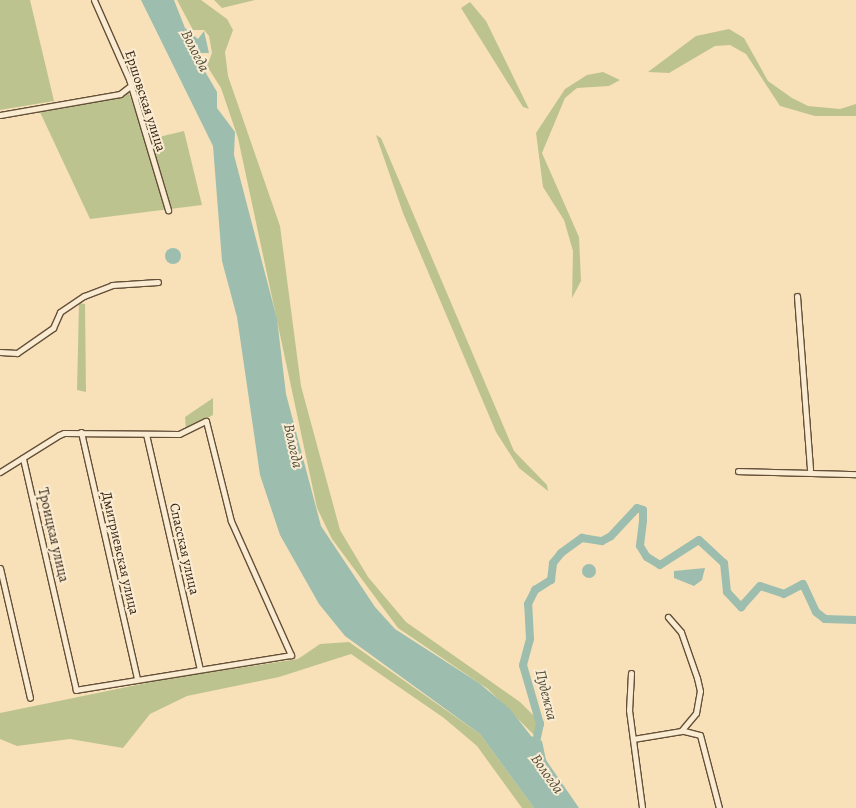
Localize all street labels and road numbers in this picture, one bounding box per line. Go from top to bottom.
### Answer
street label: Ершовская улица [121,48,169,154]
street label: Троицкая улица [34,486,72,584]
street label: Дмитриевская улица [98,490,142,616]
street label: Спасская улица [165,502,203,596]

